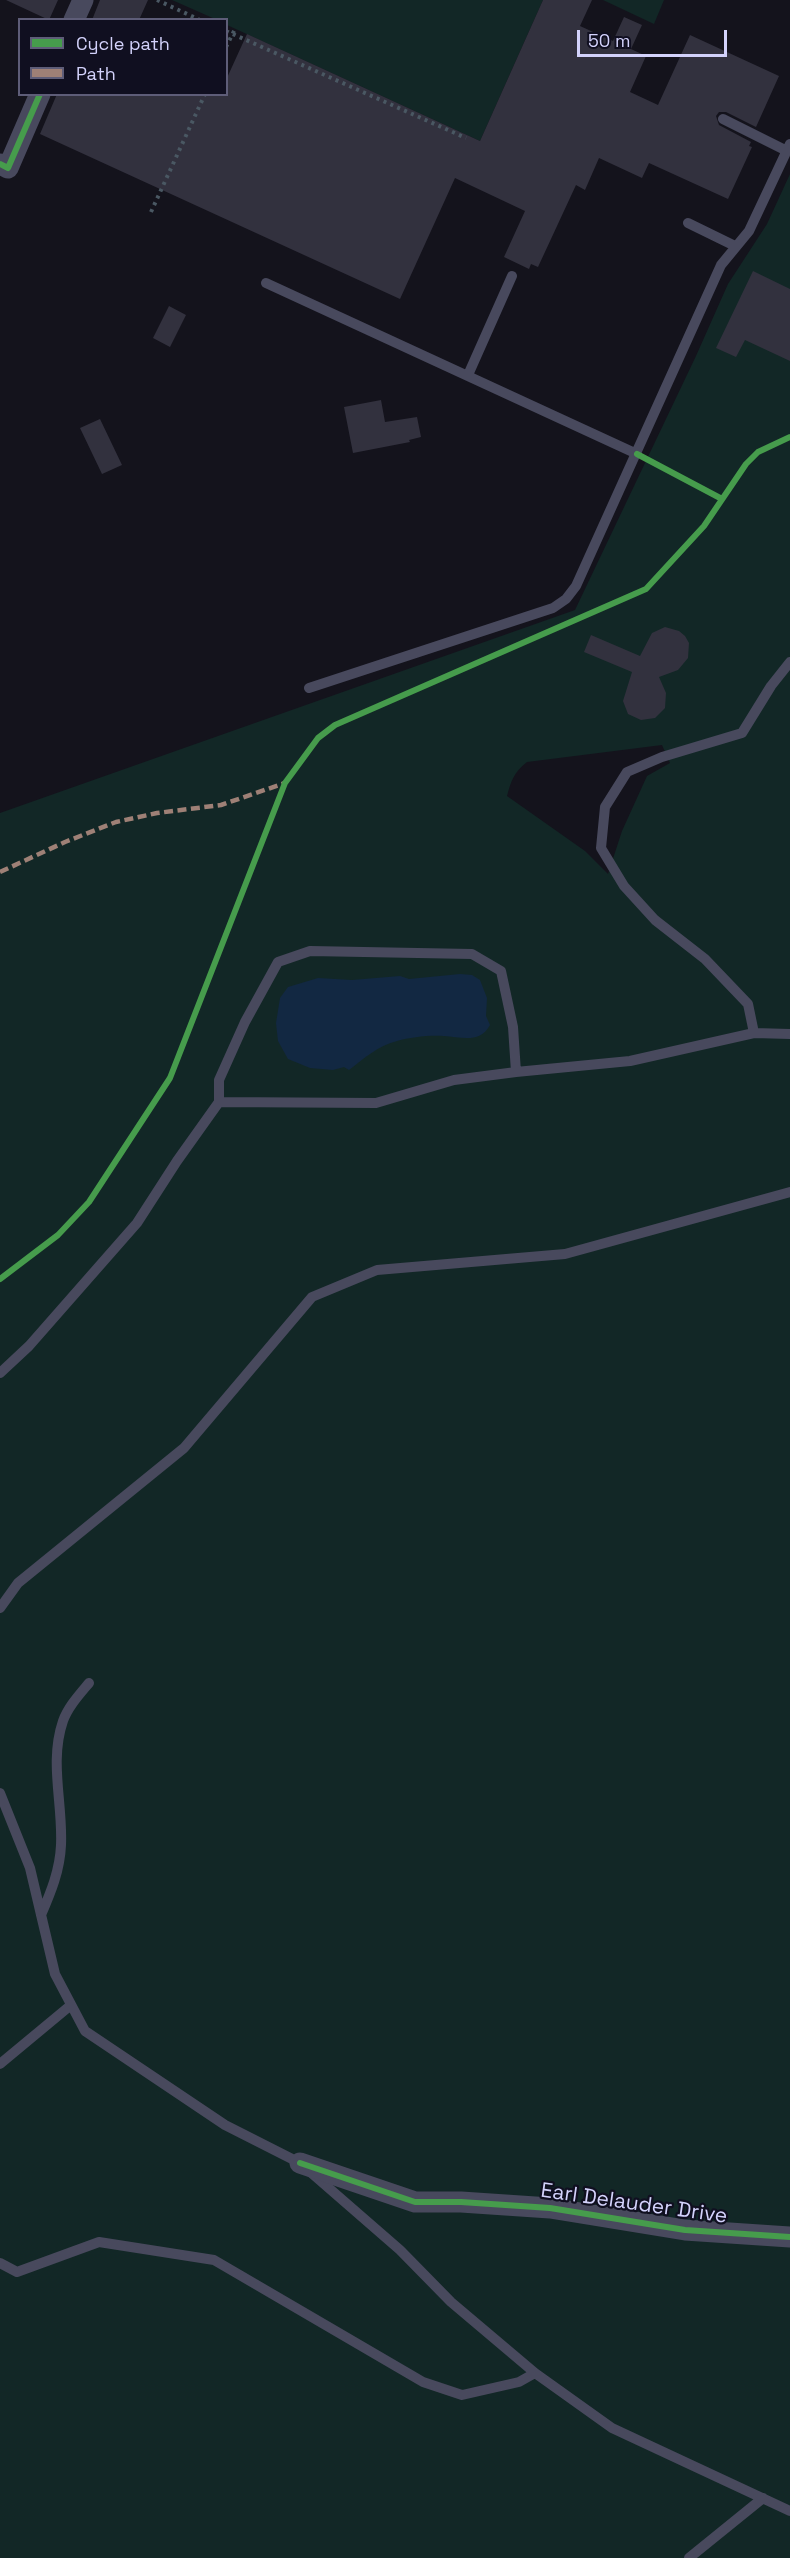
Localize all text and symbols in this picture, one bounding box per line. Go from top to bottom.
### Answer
legend [18,18,228,96]
scale bar [580,18,730,56]
text: 50 m [588,29,630,52]
text: Cycle path [76,32,170,55]
text: Path [76,62,116,85]
street label: Earl Delauder Drive [539,2178,729,2230]

